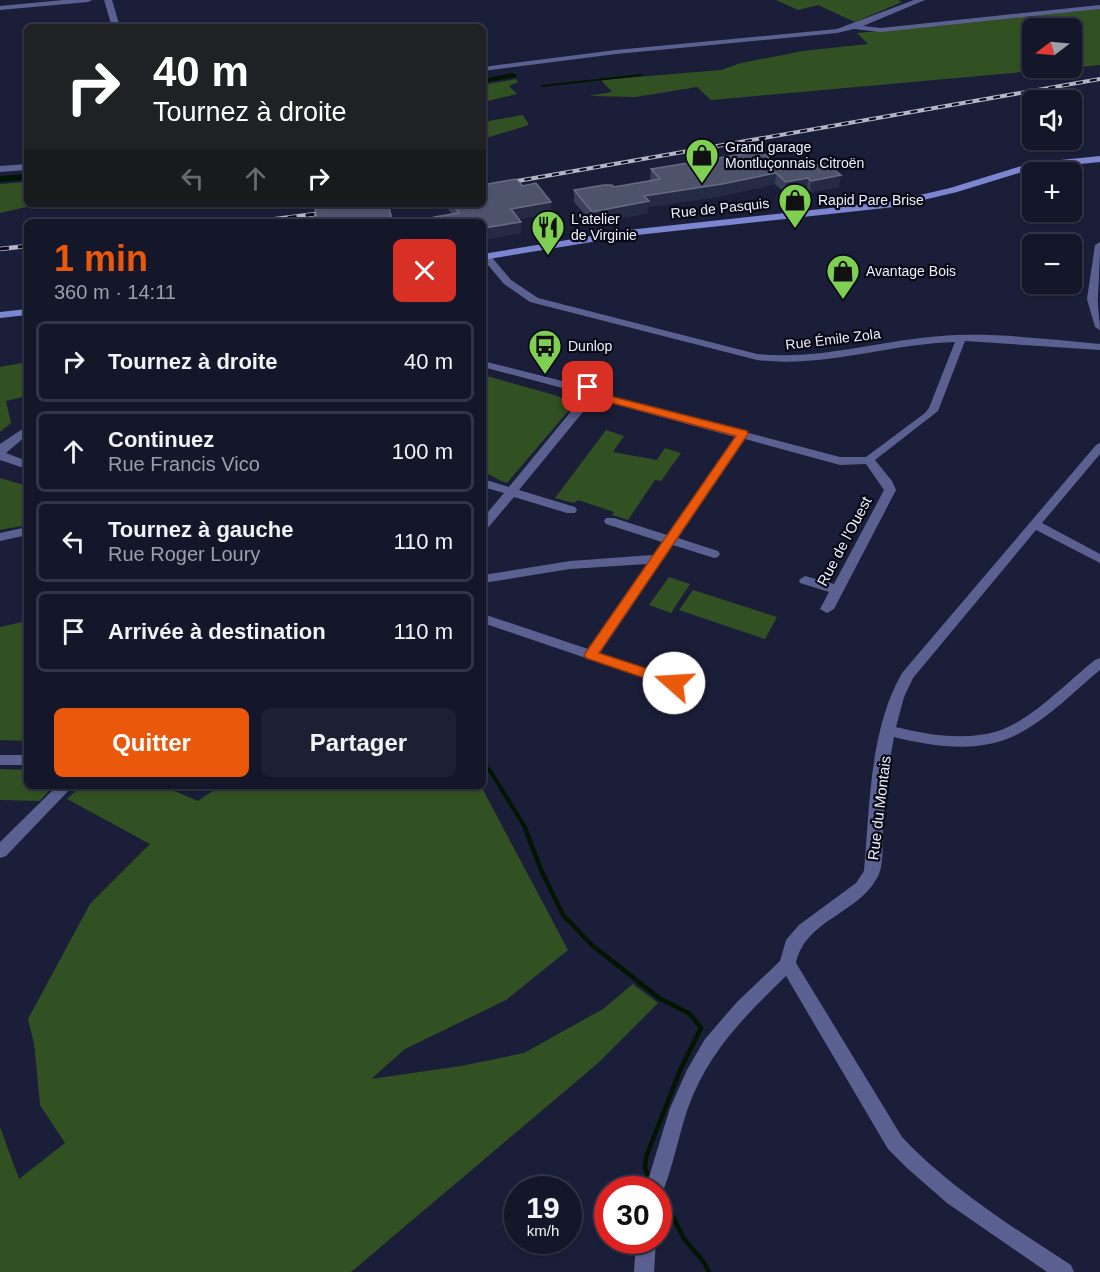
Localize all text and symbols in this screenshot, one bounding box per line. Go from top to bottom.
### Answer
north arrow [1022,18,1082,78]
map controls [1022,18,1082,294]
icon: right [54,48,132,126]
text: 40 m [153,48,249,95]
button: sound [1022,90,1082,150]
text: Tournez à droite [153,97,347,127]
shop icon: Grand garage Montluçonnais Citroën [684,137,720,184]
place label: Grand garage Montluçonnais Citroën [725,139,864,171]
icon: left [176,162,209,195]
icon: ahead [239,162,272,195]
icon: right [302,162,335,195]
button: + [1022,162,1082,222]
shop icon: Rapid Pare Brise [777,182,813,229]
place label: Rapid Pare Brise [818,192,924,208]
street label: Rue de Pasquis [670,195,770,221]
restaurant icon: L'atelier de Virginie [530,209,566,256]
place label: L'atelier de Virginie [571,211,637,243]
button: − [1022,234,1082,294]
text: 1 min [54,238,148,279]
button: close [393,239,456,302]
shop icon: Avantage Bois [825,253,861,300]
place label: Avantage Bois [866,263,956,279]
text: 360 m · 14:11 [54,281,176,303]
street label: Rue Émile Zola [785,325,882,353]
bus stop icon: Dunlop [527,328,563,375]
place label: Dunlop [568,338,613,354]
icon: right [57,345,90,378]
text: Tournez à droite [108,349,278,374]
text: 40 m [404,349,453,374]
pin [562,361,613,412]
icon: arrive [571,370,604,403]
text: Continuez [108,427,214,452]
icon: ahead [57,435,90,468]
text: 100 m [392,439,453,464]
text: Rue Francis Vico [108,453,260,475]
street label: Rue de l'Ouest [813,493,875,589]
text: Tournez à gauche [108,517,293,542]
icon: left [57,525,90,558]
text: 110 m [393,529,453,554]
text: Rue Roger Loury [108,543,260,565]
icon: arrive [57,615,90,648]
text: Arrivée à destination [108,619,326,644]
text: 110 m [393,619,453,644]
position arrow [642,651,706,715]
button: Quitter [54,708,249,777]
button: Partager [261,708,456,777]
street label: Rue du Montais [864,755,894,861]
speed limit sign: 30 [594,1176,672,1254]
text: 19 [526,1191,560,1224]
text: km/h [527,1222,559,1239]

